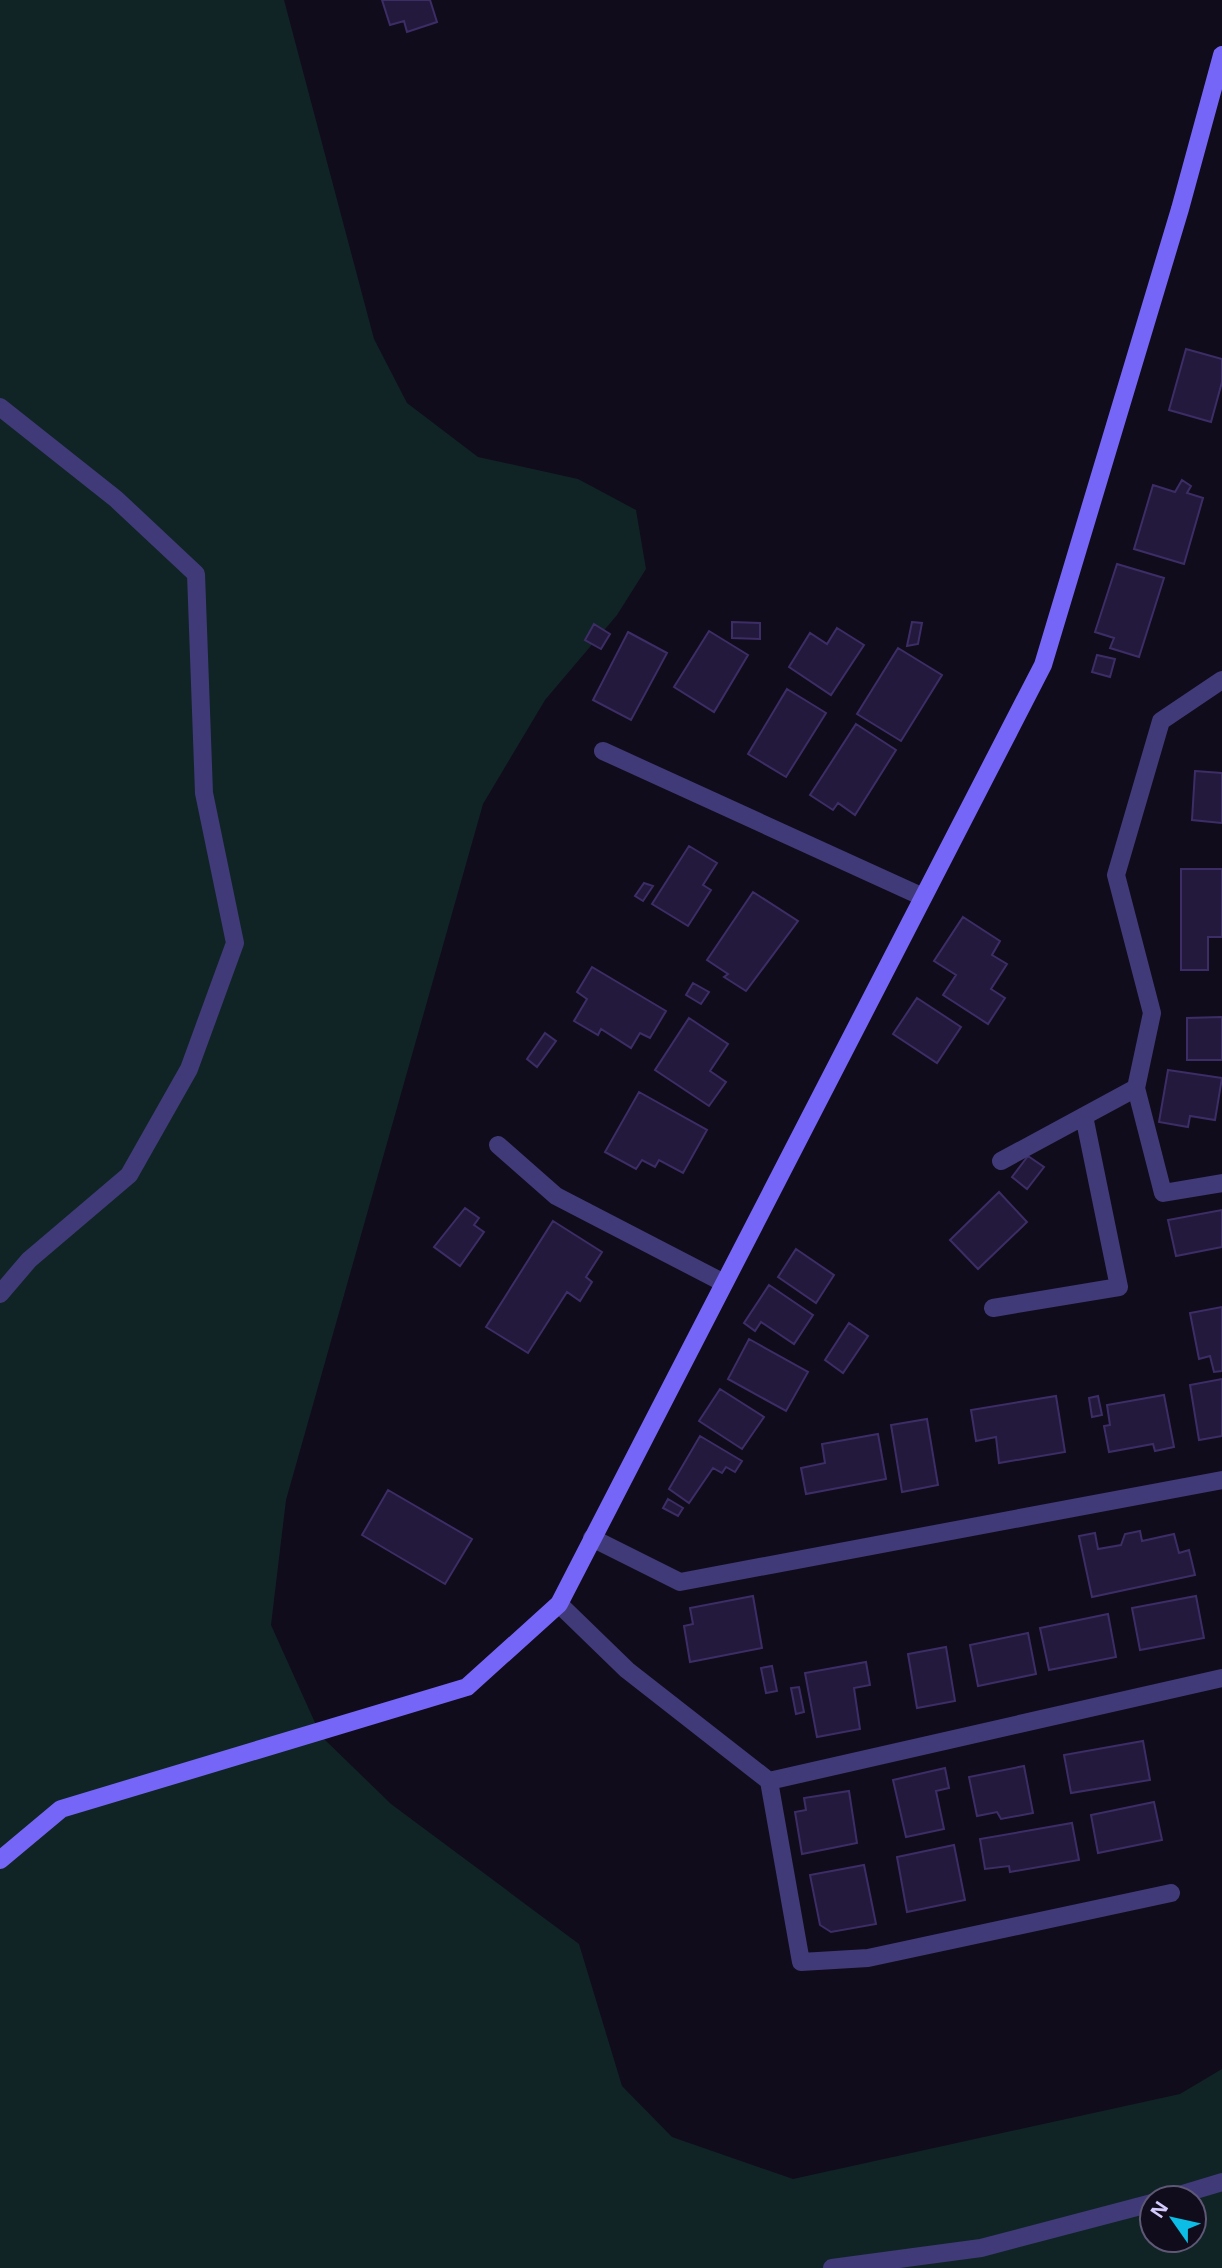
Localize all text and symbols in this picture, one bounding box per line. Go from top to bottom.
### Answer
north arrow [1138,2184,1208,2254]
text: N [1144,2196,1174,2223]

